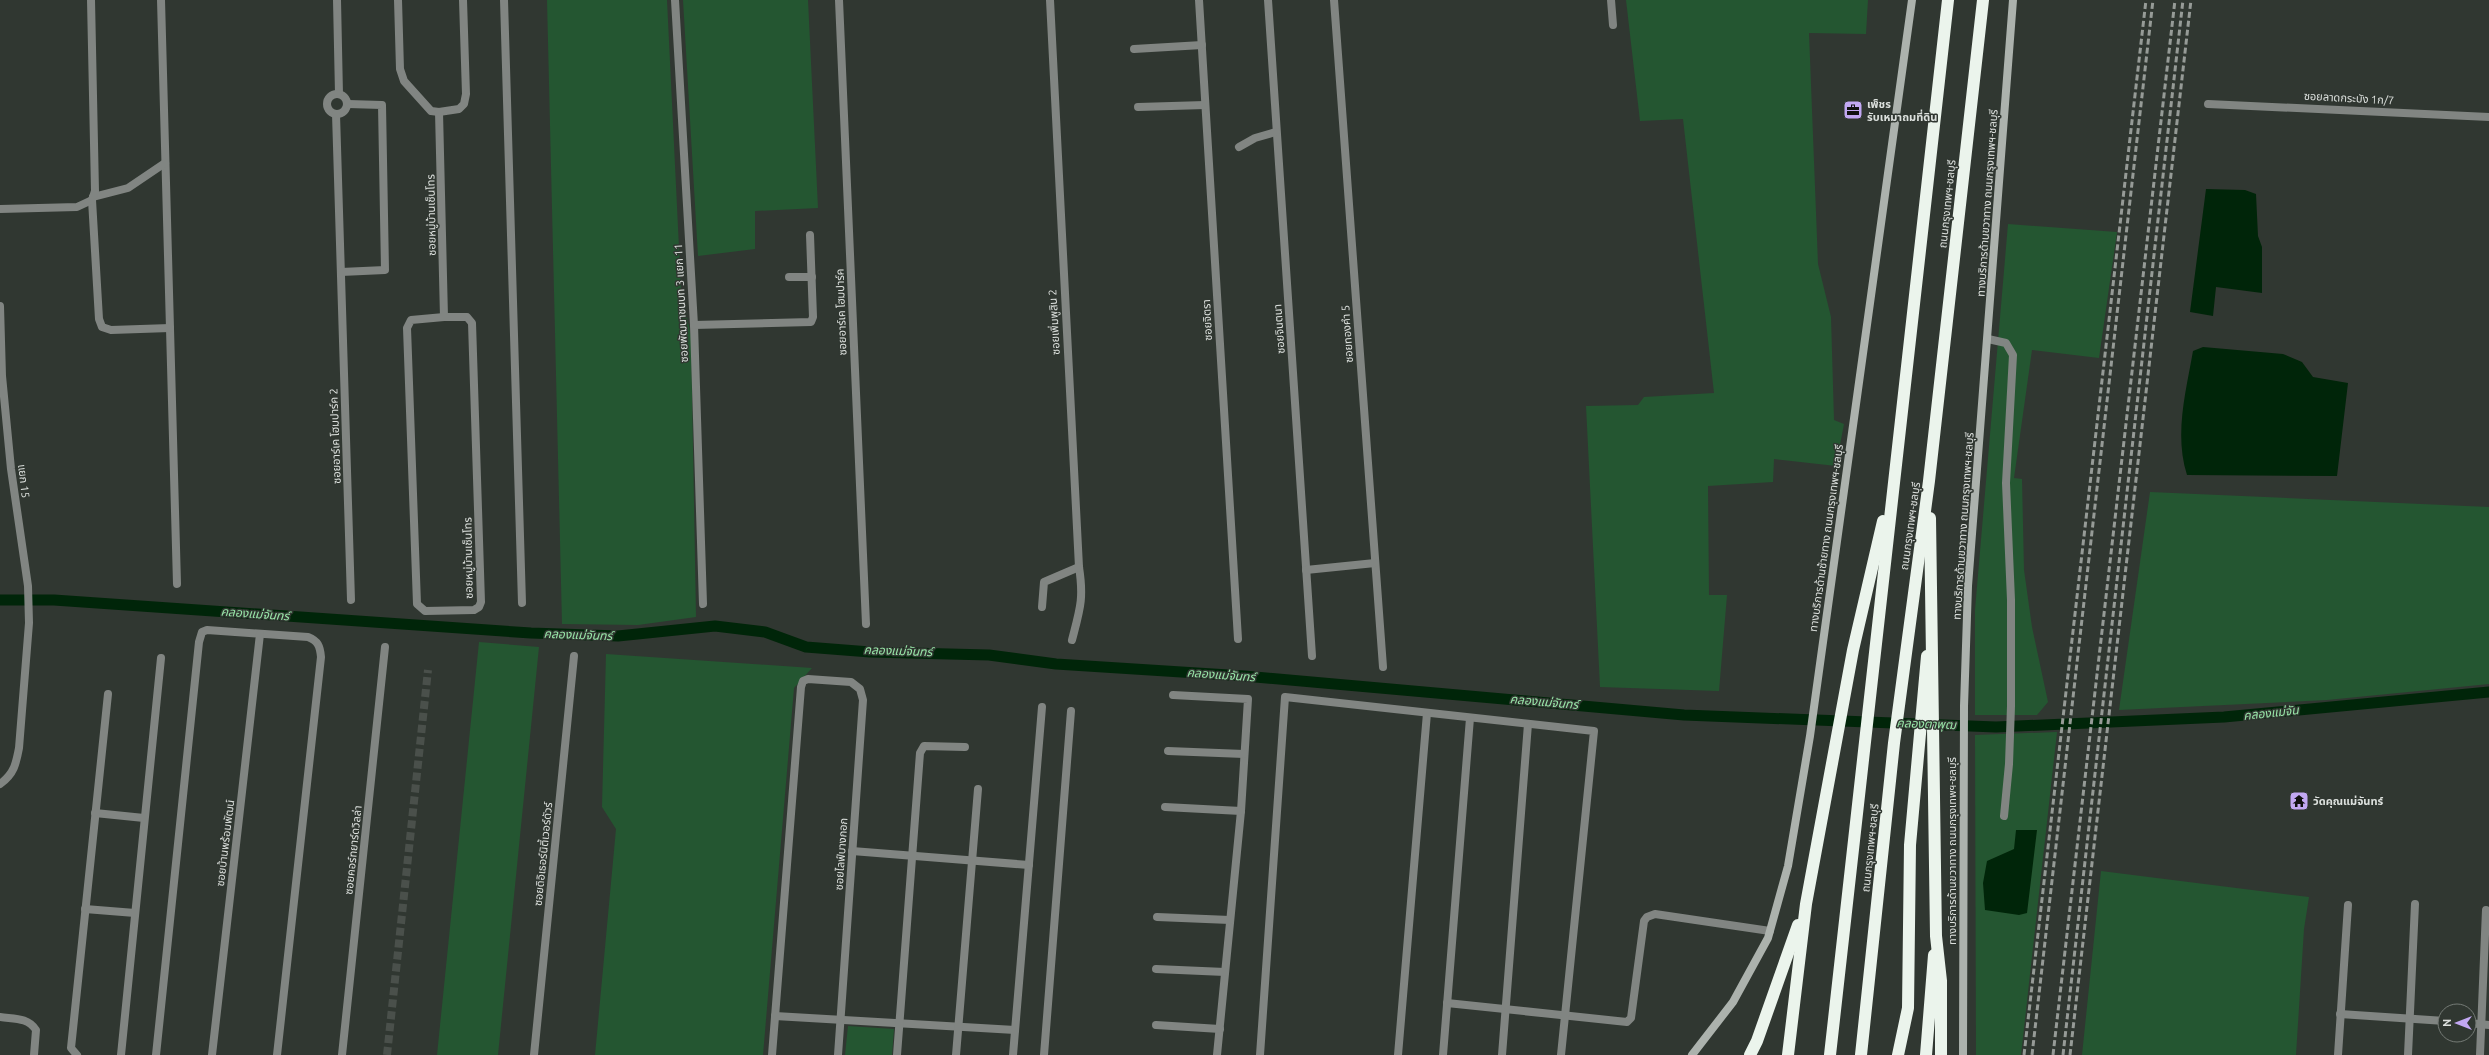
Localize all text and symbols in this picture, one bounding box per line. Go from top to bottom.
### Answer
street label: ซอยลาดกระบัง 1ก/7 [2304,90,2394,106]
place label: เพ็ชร รับเหมาถมที่ดิน [1867,98,1937,123]
office icon: เพ็ชร รับเหมาถมที่ดิน [1842,99,1864,121]
street label: ทางบริการด้านขวาทาง ถนนกรุงเทพฯ-ชลบุรี [1974,108,2001,297]
street label: ถนนกรุงเทพฯ-ชลบุรี [1936,159,1959,249]
street label: ซอยหมู่บ้านเซ็นโทร [424,174,439,256]
street label: ซอยพัฒนาชนบท 3 แยก 11 [672,243,690,363]
street label: ซอยอาร์เค โฮมปาร์ค [833,268,849,356]
street label: ซอยเพิ่มพูสิน 2 [1045,289,1063,355]
street label: ซอยจิตรา [1200,299,1214,341]
street label: ซอยจินตนา [1271,304,1287,354]
street label: ซอยทองคำ 5 [1339,305,1355,363]
street label: ซอยอาร์เค โฮมปาร์ค 2 [327,388,343,484]
street label: ทางบริการด้านขวาทาง ถนนกรุงเทพฯ-ชลบุรี [1950,431,1977,620]
street label: ทางบริการด้านซ้ายทาง ถนนกรุงเทพฯ-ชลบุรี [1807,443,1846,633]
street label: แยก 15 [16,463,32,499]
street label: ถนนกรุงเทพฯ-ชลบุรี [1898,481,1923,571]
street label: ซอยหมู่บ้านเซ็นโทร [461,517,476,599]
water label: คลองแม่จันทร์ [220,605,292,623]
water label: คลองแม่จันทร์ [543,627,615,642]
water label: คลองแม่จันทร์ [863,643,935,658]
water label: คลองแม่จันทร์ [1186,666,1258,684]
water label: คลองแม่จันทร์ [1509,692,1581,711]
water label: คลองแม่จัน [2243,703,2300,722]
water label: คลองตาพุฒ [1896,716,1957,733]
street label: ทางบริการด้านขวาทาง ถนนกรุงเทพฯ-ชลบุรี [1946,757,1959,945]
temple icon: วัดคุณแม่จันทร์ [2288,790,2310,812]
place label: วัดคุณแม่จันทร์ [2313,795,2384,808]
street label: ซอยบ้านพร้อมพัฒน์ [214,799,236,887]
street label: ซอยดิอิเธอร์นิตี้เวอร์ดัวร์ [530,801,554,906]
street label: ถนนกรุงเทพฯ-ชลบุรี [1859,803,1882,893]
street label: ซอยคอร์ทยาร์ดวิลล่า [342,805,364,895]
street label: ซอยไลฟ์บางกอก [832,817,850,891]
north arrow [2437,1003,2477,1043]
text: N [2441,1019,2453,1027]

